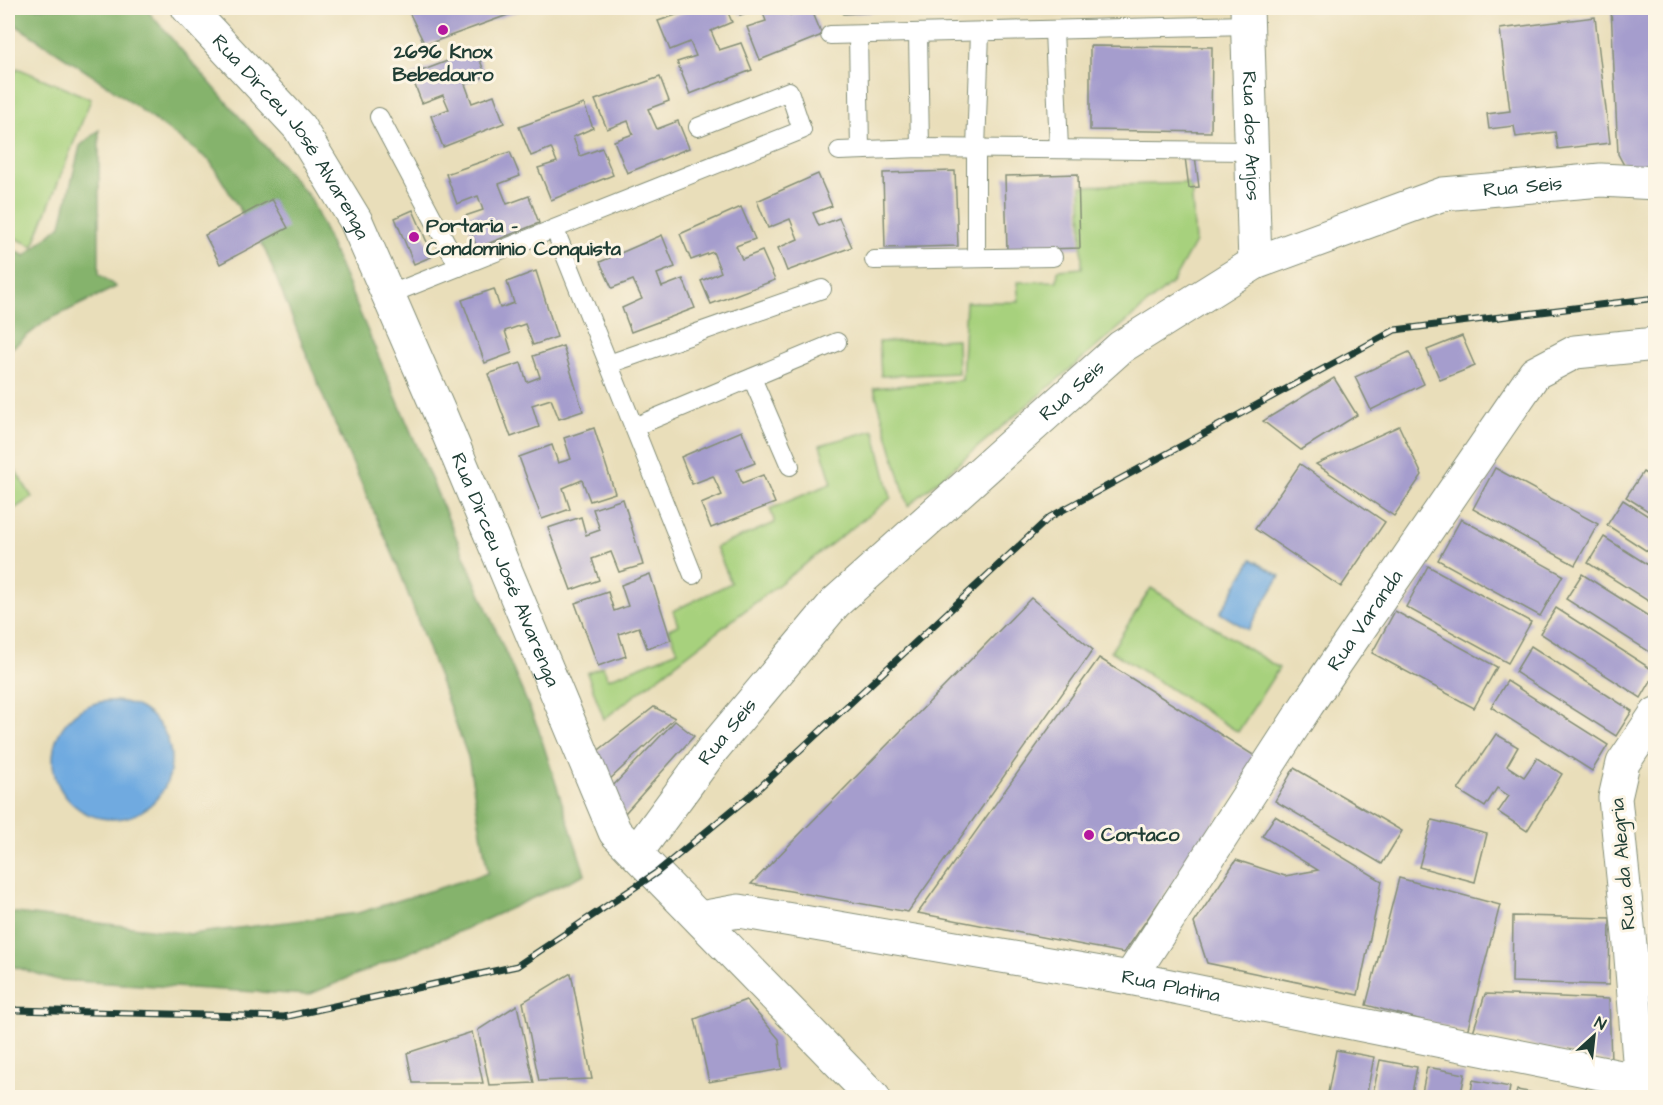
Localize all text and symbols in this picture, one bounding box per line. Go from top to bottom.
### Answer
marker: 2696 Knox Bebedouro [436,23,450,37]
street label: Rua Dirceu José Alvarenga [205,28,376,244]
place label: 2696 Knox Bebedouro [392,38,494,89]
street label: Rua dos Anjos [1235,71,1267,201]
street label: Rua Seis [1482,169,1564,204]
place label: Portaria - Condominio Conquista [426,212,622,263]
marker: Portaria - Condominio Conquista [407,230,421,244]
street label: Rua Seis [1033,354,1111,428]
street label: Rua Dirceu José Alvarenga [444,449,567,691]
street label: Rua Varanda [1320,564,1410,677]
street label: Rua Seis [691,692,764,771]
street label: Rua da Alegria [1603,797,1644,931]
place label: Cortaco [1101,821,1180,849]
marker: Cortaco [1082,828,1096,842]
street label: Rua Platina [1119,963,1223,1010]
north arrow [1564,1006,1624,1066]
text: N [1591,1011,1610,1036]

